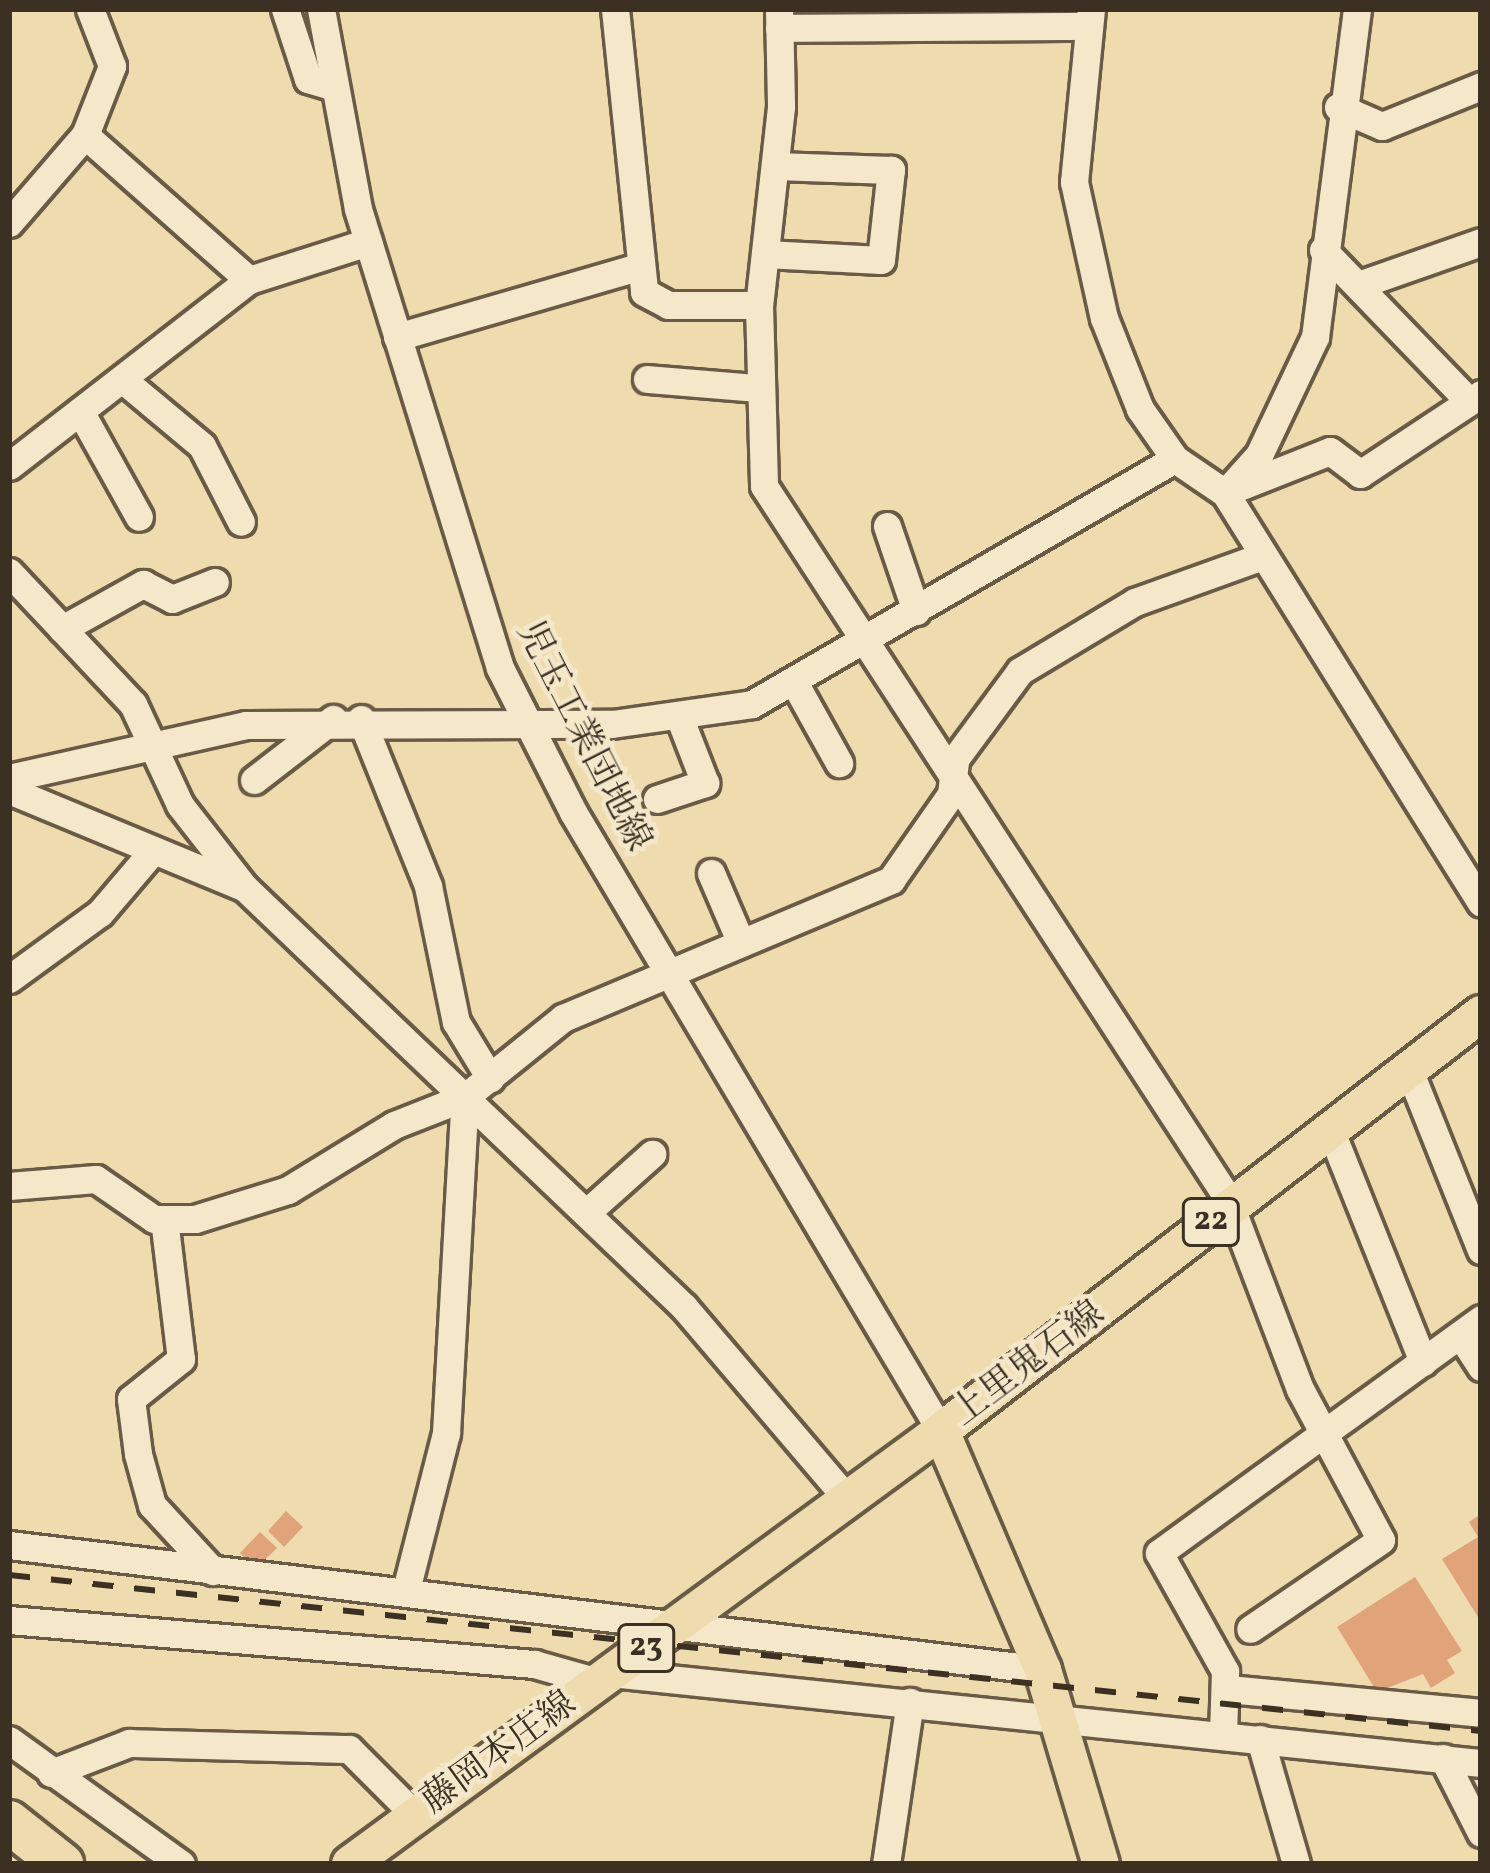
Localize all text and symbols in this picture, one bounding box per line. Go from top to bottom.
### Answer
street label: 児玉工業団地線 [506,615,658,859]
road number: 22 [1181,1195,1241,1249]
street label: 上里鬼石線 [944,1294,1114,1436]
road number: 23 [616,1621,676,1675]
street label: 藤岡本庄線 [414,1684,586,1824]

